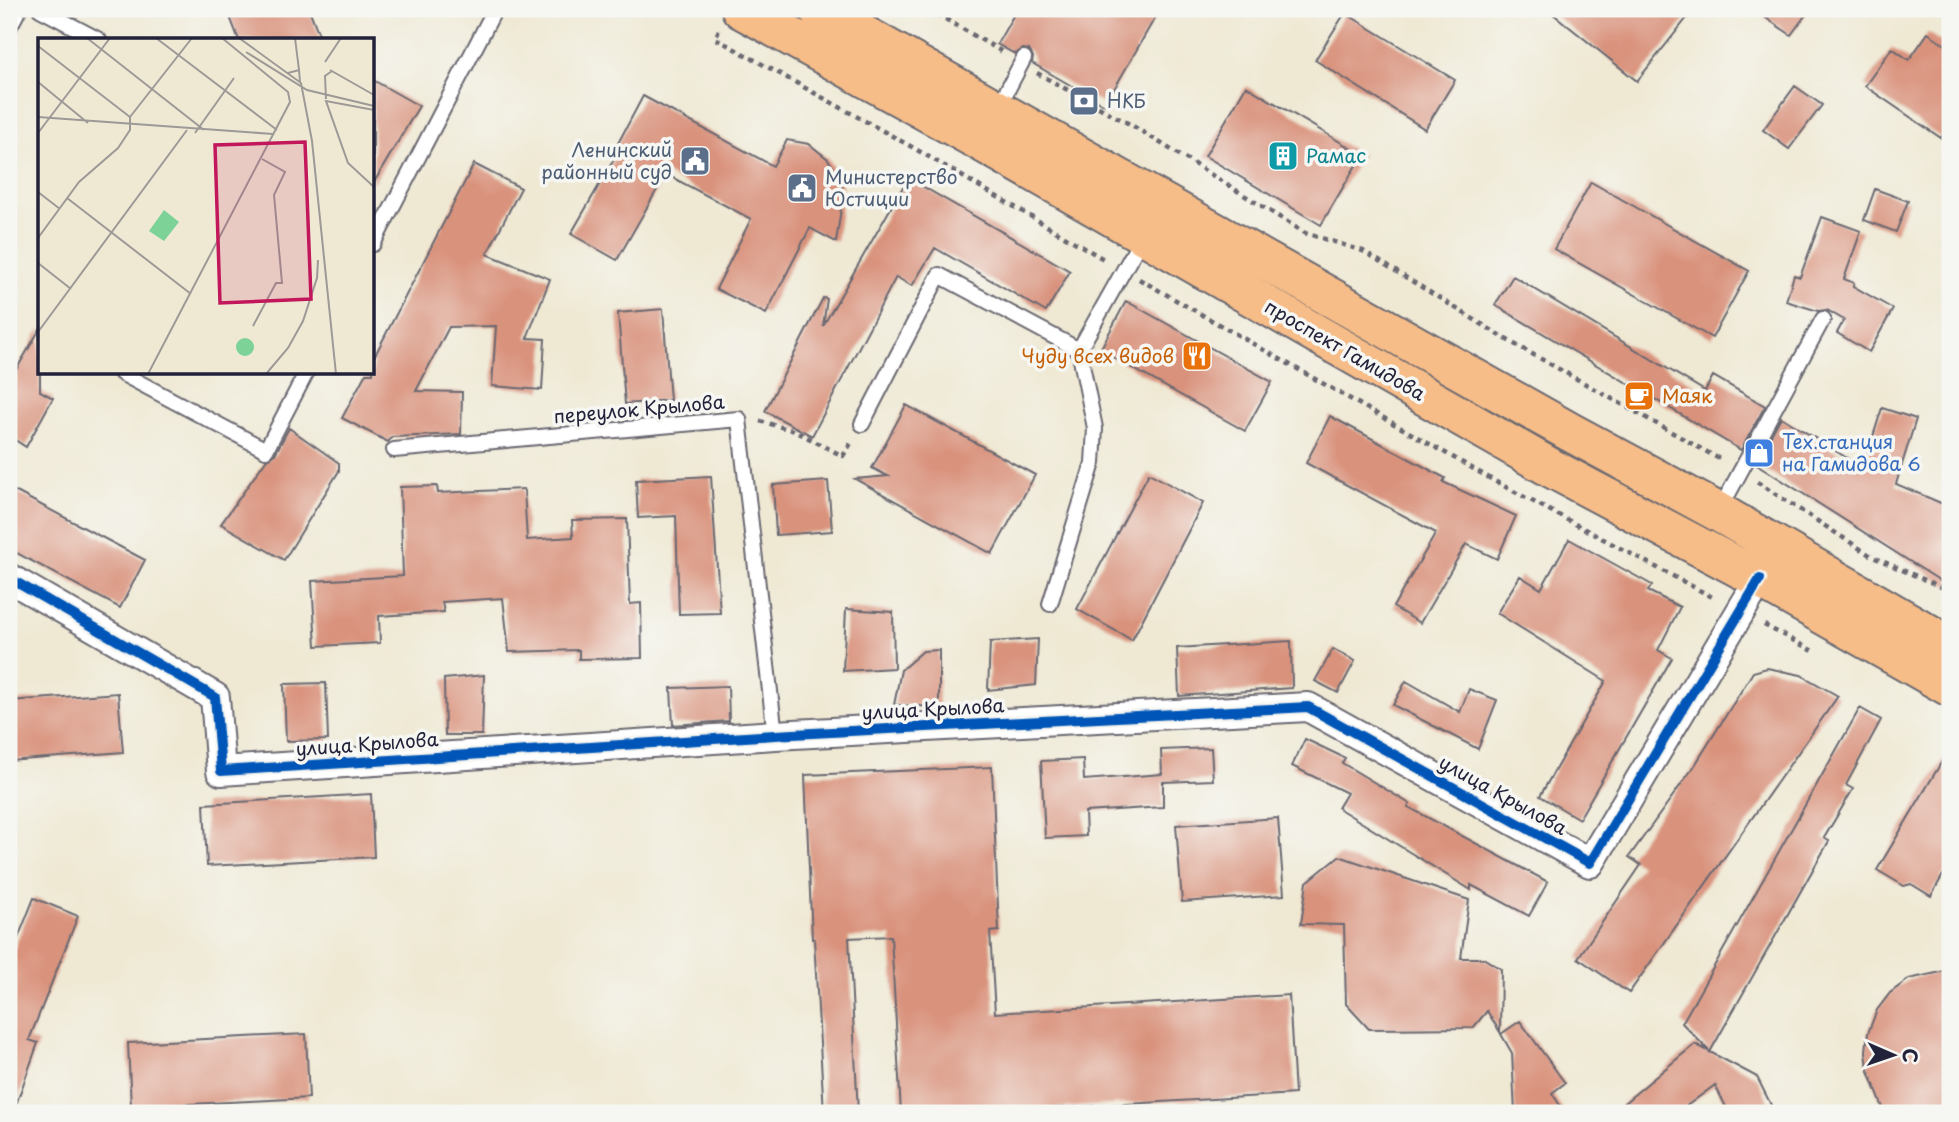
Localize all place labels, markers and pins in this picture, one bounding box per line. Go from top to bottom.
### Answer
bank icon: НКБ [1067,84,1101,118]
place label: НКБ [1107,86,1146,114]
place label: Ленинский районный суд [541,135,672,185]
building icon: Рамас [1266,139,1300,173]
place label: Рамас [1306,141,1366,169]
public building icon: Ленинский районный суд [678,144,712,178]
place label: Министерство Юстиции [825,162,957,212]
public building icon: Министерство Юстиции [785,171,819,205]
restaurant icon: Чуду всех видов [1180,339,1214,373]
place label: Чуду всех видов [1021,341,1174,369]
cafe icon: Маяк [1622,379,1656,413]
place label: Маяк [1662,381,1713,409]
place label: Тех.станция на Гамидова 6 [1782,427,1921,477]
shop icon: Тех.станция на Гамидова 6 [1742,436,1776,470]

